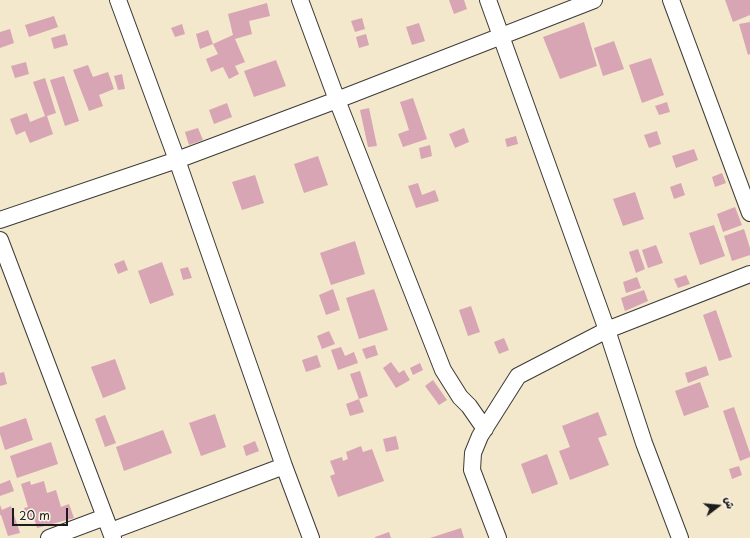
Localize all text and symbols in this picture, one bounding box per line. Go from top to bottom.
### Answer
north arrow [698,486,738,526]
text: ش [720,494,740,511]
scale bar [14,500,70,526]
text: 20 m [19,506,50,524]

